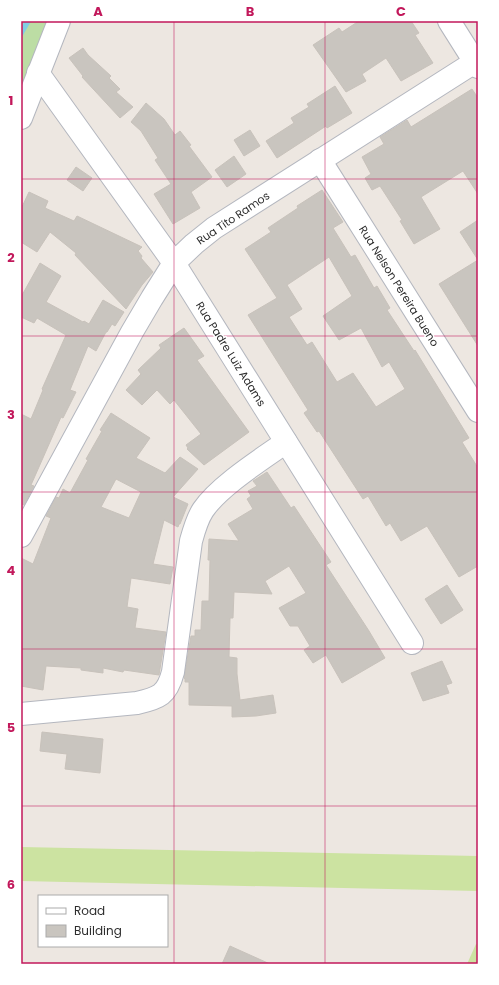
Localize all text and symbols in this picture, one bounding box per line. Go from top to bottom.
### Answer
text: A [93,2,103,21]
text: B [246,2,255,21]
text: C [396,2,406,21]
text: 1 [9,91,13,110]
street label: Rua Tito Ramos [193,187,273,248]
street label: Rua Nelson Pereira Bueno [355,222,443,350]
text: 2 [7,248,15,267]
street label: Rua Padre Luiz Adams [192,298,270,410]
text: 3 [7,405,15,424]
text: 4 [7,561,16,580]
text: 5 [7,718,15,737]
text: 6 [7,875,15,894]
legend [38,895,168,947]
text: Road [74,902,105,919]
text: Building [74,922,122,939]

